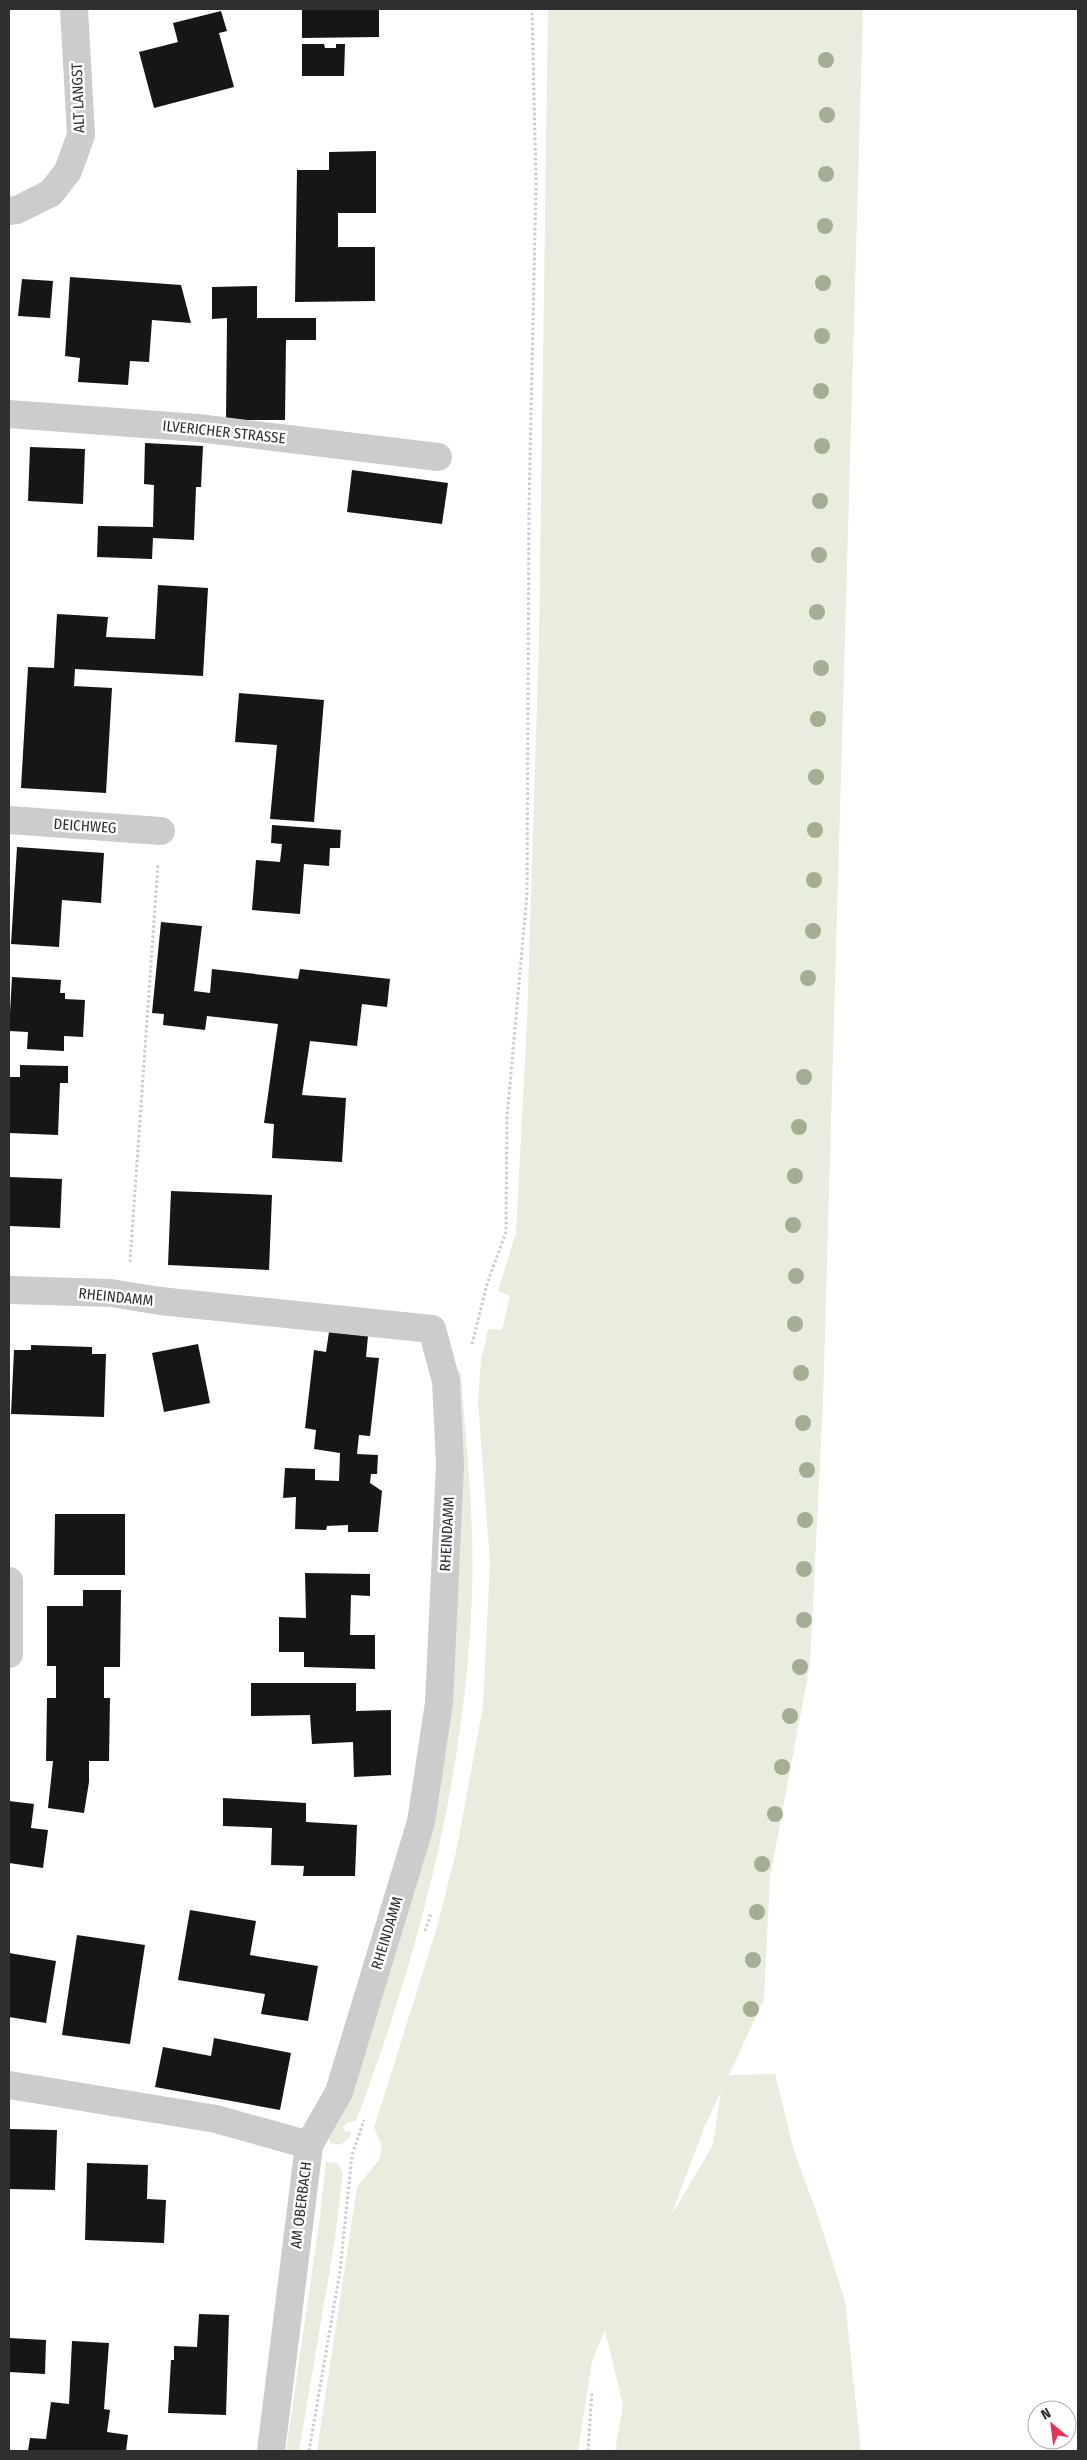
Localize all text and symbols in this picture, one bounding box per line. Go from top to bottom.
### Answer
street label: ALT LANGST [68,63,88,133]
street label: ILVERICHER STRASSE [162,417,286,447]
street label: DEICHWEG [53,815,117,837]
street label: RHEINDAMM [78,1284,154,1310]
street label: RHEINDAMM [436,1496,458,1572]
street label: RHEINDAMM [367,1894,407,1972]
street label: AM OBERBACH [287,2160,315,2250]
north arrow [1027,2400,1077,2450]
text: N [1038,2405,1054,2424]

